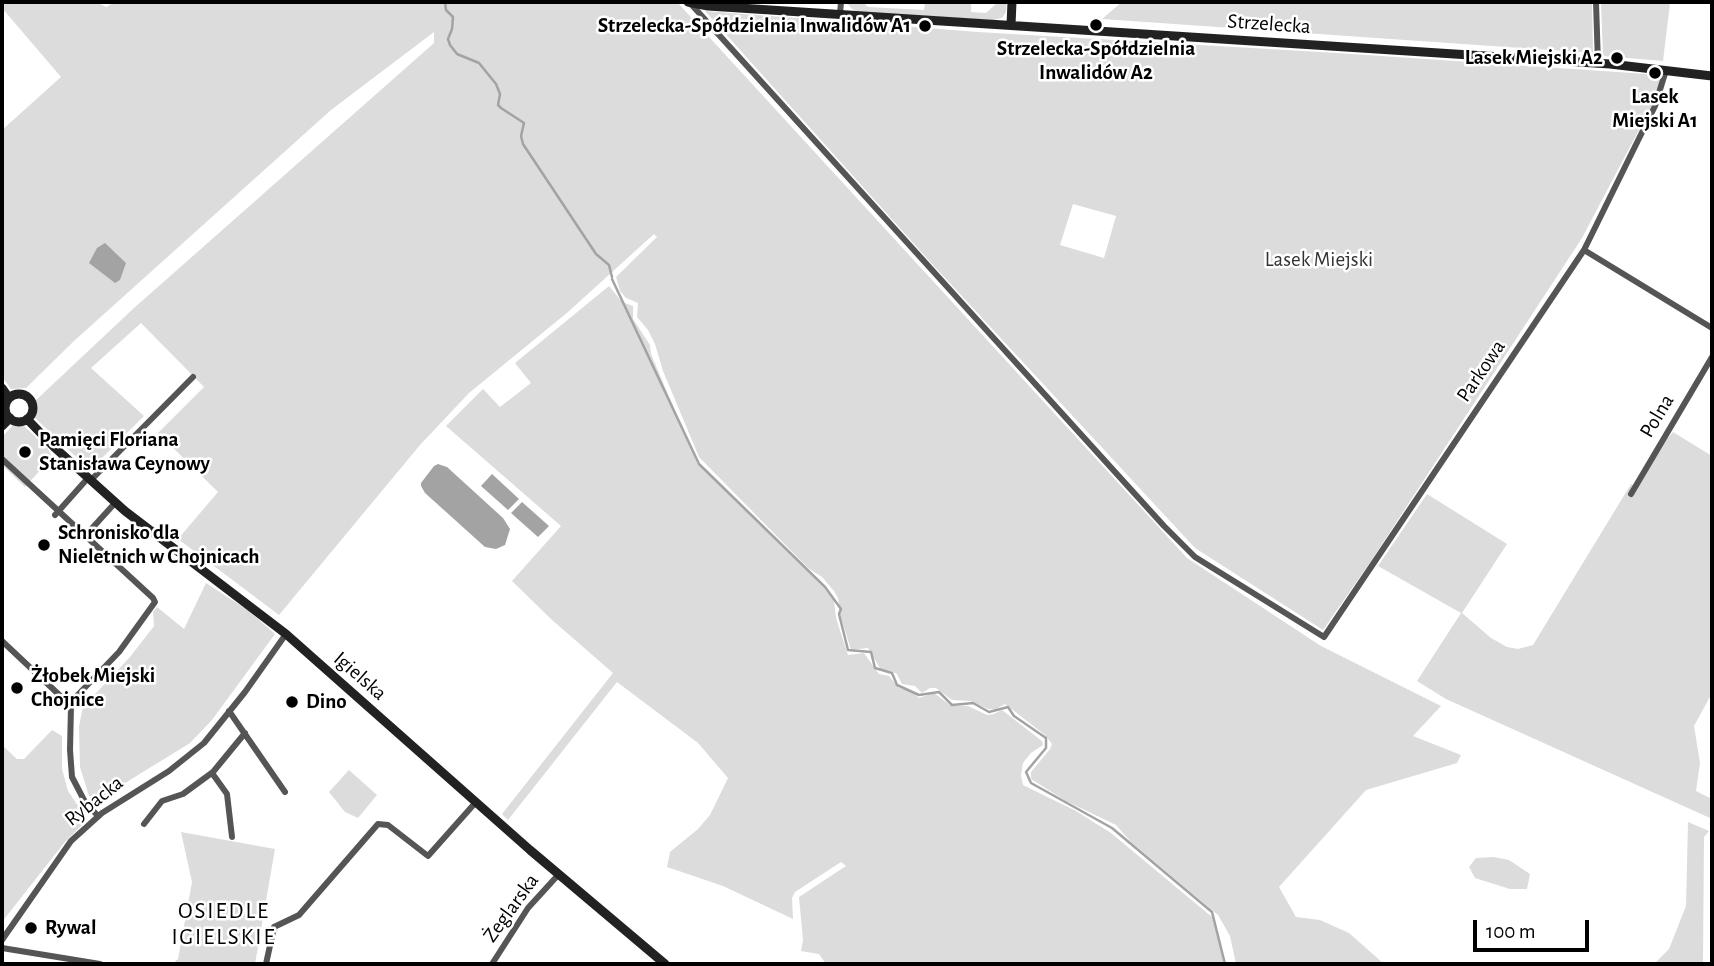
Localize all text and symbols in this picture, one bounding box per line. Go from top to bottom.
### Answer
street label: Strzelecka [1227,9,1311,39]
place label: Strzelecka-Spółdzielnia Inwalidów A1 [598,13,911,39]
marker: Strzelecka-Spółdzielnia Inwalidów A2 [1088,17,1104,33]
marker: Strzelecka-Spółdzielnia Inwalidów A1 [917,18,933,34]
place label: Strzelecka-Spółdzielnia Inwalidów A2 [997,36,1195,86]
place label: Lasek Miejski A2 [1465,45,1603,71]
marker: Lasek Miejski A2 [1609,50,1625,66]
marker: Lasek Miejski A1 [1647,65,1663,81]
place label: Lasek Miejski A1 [1612,84,1698,134]
park label: Lasek Miejski [1265,247,1373,273]
street label: Parkowa [1451,335,1511,407]
street label: Polna [1634,390,1680,442]
place label: Pamięci Floriana Stanisława Ceynowy [39,427,210,477]
marker: Pamięci Floriana Stanisława Ceynowy [17,444,33,460]
place label: Schronisko dla Nieletnich w Chojnicach [58,520,259,570]
marker: Schronisko dla Nieletnich w Chojnicach [36,537,52,553]
street label: Igielska [328,646,392,706]
place label: Żłobek Miejski Chojnice [31,663,155,713]
marker: Żłobek Miejski Chojnice [9,680,25,696]
place label: Dino [306,689,347,715]
marker: Dino [284,694,300,710]
street label: Rybacka [60,770,128,832]
street label: Żeglarska [478,869,544,947]
district label: OSIEDLE IGIELSKIE [173,897,275,951]
scale bar [1476,906,1592,950]
place label: Rywal [45,915,96,941]
marker: Rywal [23,920,39,936]
text: 100 m [1486,921,1536,942]

